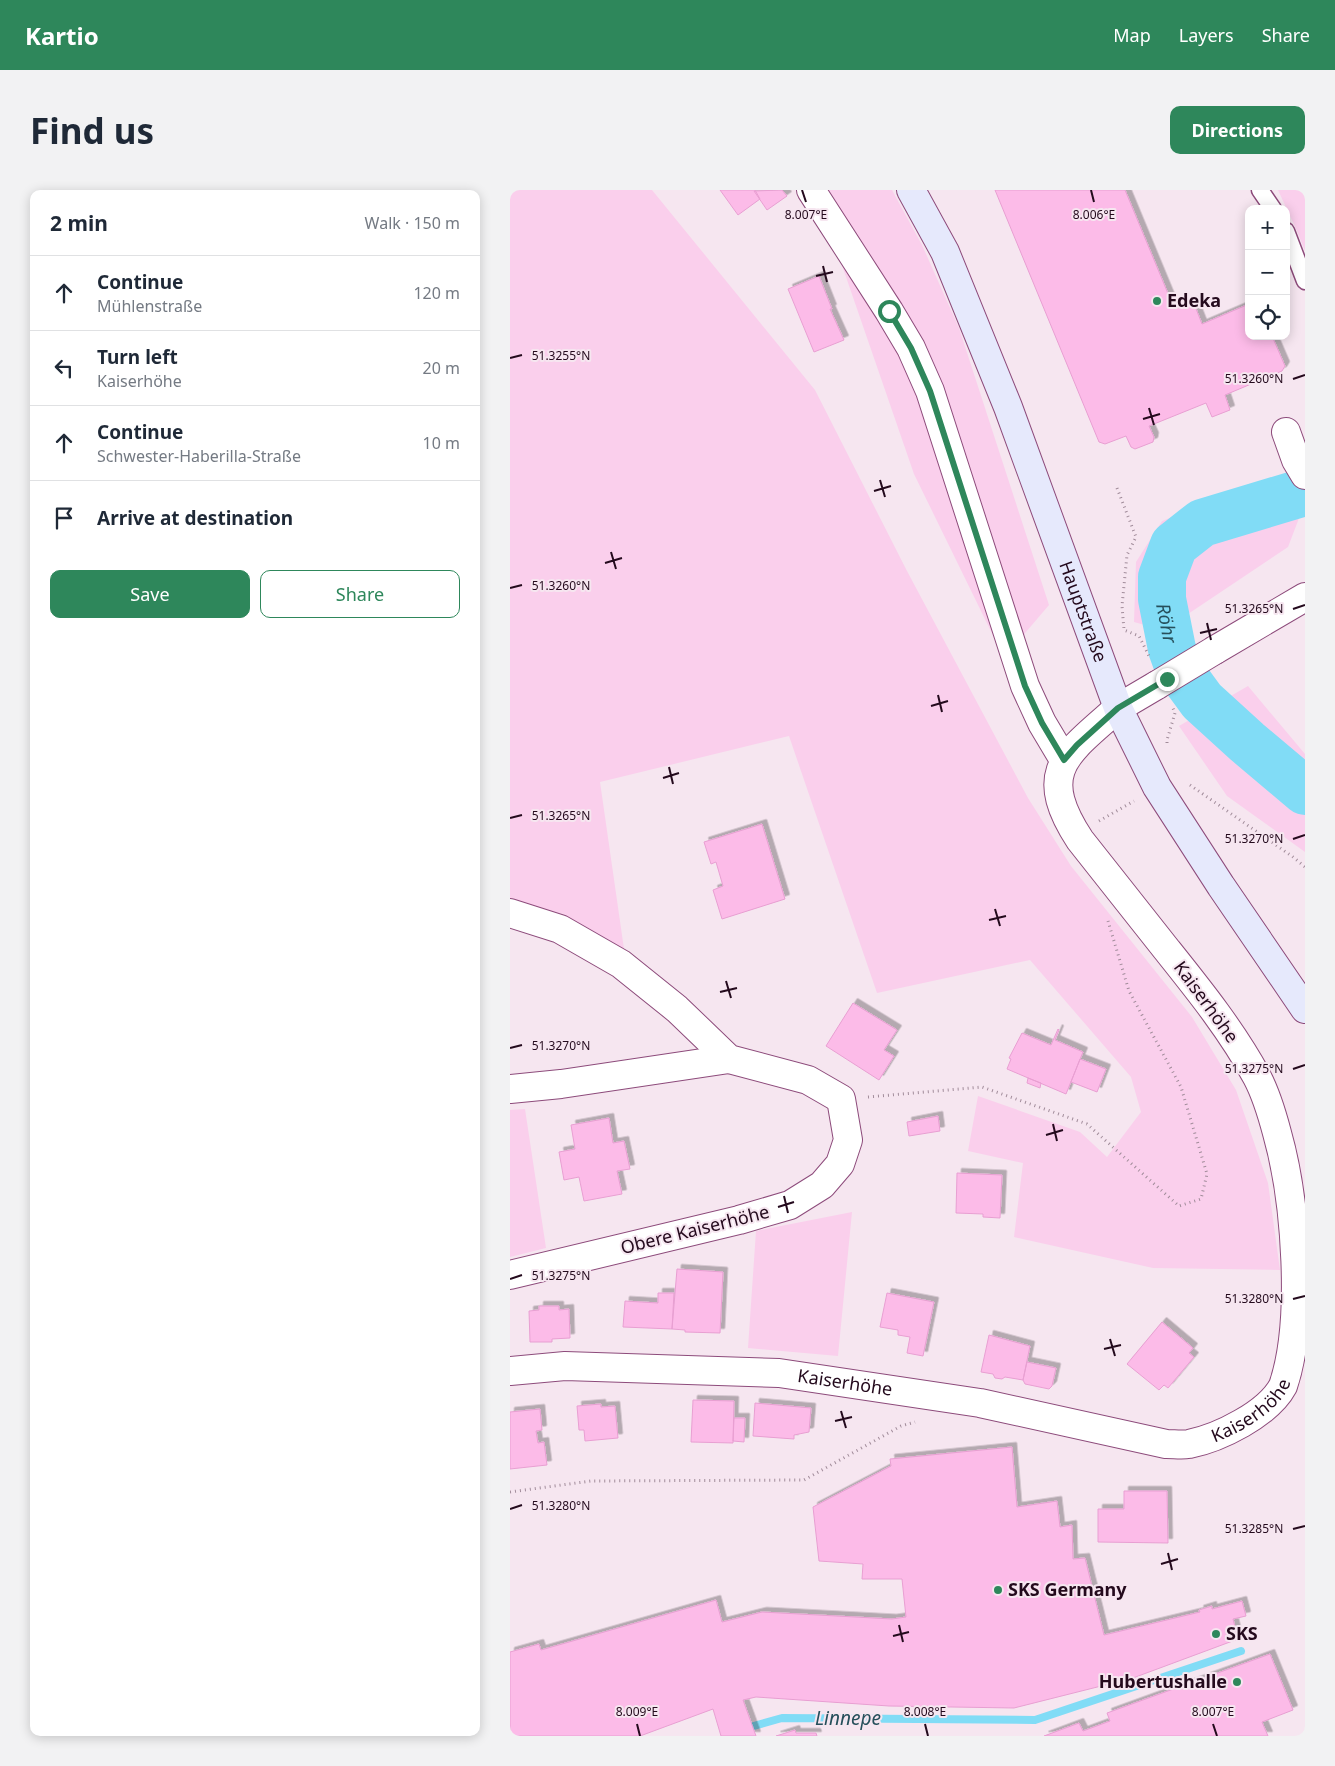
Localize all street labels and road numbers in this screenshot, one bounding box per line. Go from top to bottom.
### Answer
street label: Hauptstraße [1054,557,1113,665]
street label: Kaiserhöhe [1169,956,1245,1047]
street label: Obere Kaiserhöhe [618,1199,772,1259]
street label: Kaiserhöhe [796,1363,894,1401]
street label: Kaiserhöhe [1207,1376,1296,1447]

